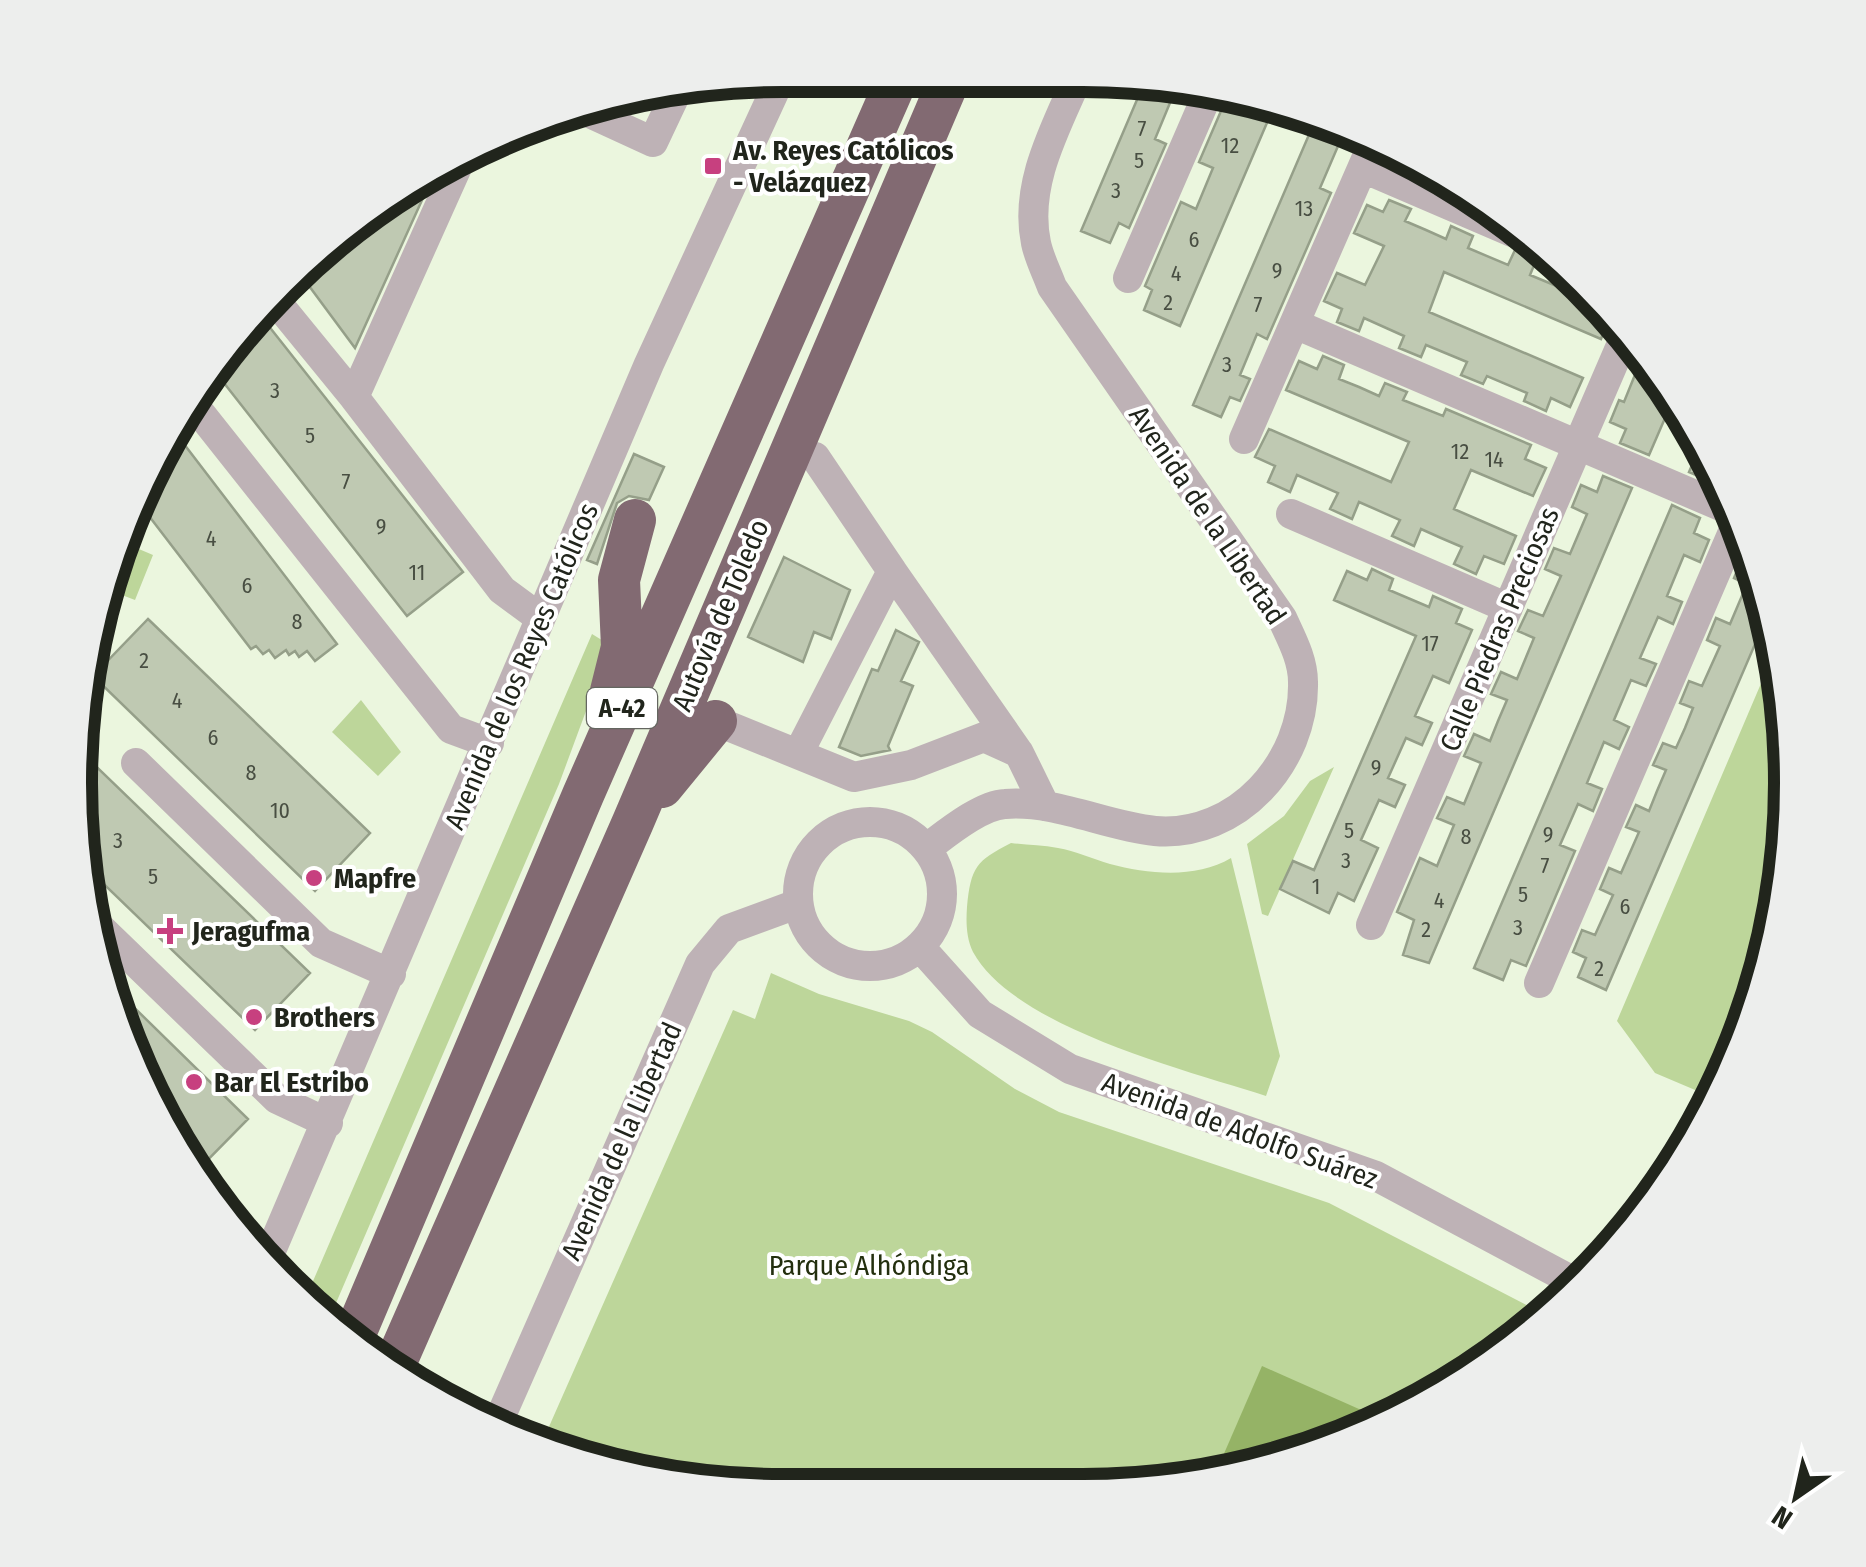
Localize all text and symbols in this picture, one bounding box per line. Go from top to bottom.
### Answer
house number: 7 [1138,115,1147,142]
house number: 12 [1221,132,1239,159]
place label: Av. Reyes Católicos - Velázquez [732,134,954,199]
house number: 5 [1134,147,1144,174]
marker: Av. Reyes Católicos - Velázquez [702,155,724,177]
house number: 3 [1111,177,1121,204]
house number: 13 [1295,195,1313,222]
house number: 6 [1189,226,1200,253]
house number: 9 [1272,257,1282,284]
house number: 4 [1171,260,1182,287]
house number: 2 [1163,289,1173,316]
house number: 7 [1254,291,1263,318]
house number: 3 [1222,351,1232,378]
house number: 3 [270,377,280,404]
street label: Avenida de la Libertad [1122,400,1293,631]
house number: 5 [305,422,315,449]
house number: 12 [1451,438,1469,465]
house number: 14 [1484,446,1504,473]
house number: 7 [342,468,351,495]
street label: Avenida de los Reyes Católicos [438,498,605,834]
street label: Calle Piedras Preciosas [1433,502,1566,756]
house number: 9 [376,513,386,540]
street label: Autovía de Toledo [665,514,776,716]
house number: 4 [206,525,217,552]
house number: 11 [409,559,425,586]
house number: 6 [242,572,253,599]
house number: 8 [291,608,303,635]
house number: 17 [1421,630,1439,657]
house number: 2 [139,647,149,674]
house number: 4 [172,687,183,714]
road number: A-42 [587,688,657,728]
house number: 6 [208,724,219,751]
house number: 9 [1371,754,1381,781]
house number: 8 [245,759,257,786]
house number: 10 [270,797,290,824]
house number: 5 [1344,817,1354,844]
house number: 9 [1543,821,1553,848]
house number: 8 [1460,823,1472,850]
house number: 3 [113,827,123,854]
house number: 3 [1341,847,1351,874]
house number: 7 [1541,852,1550,879]
place label: Mapfre [334,862,416,895]
house number: 5 [148,863,158,890]
marker: Mapfre [303,867,325,889]
house number: 1 [1312,873,1320,900]
house number: 5 [1518,881,1528,908]
house number: 4 [1434,887,1445,914]
house number: 6 [1620,893,1631,920]
house number: 3 [1513,914,1523,941]
place label: Jeragufma [191,915,310,948]
house number: 2 [1421,916,1431,943]
marker: Jeragufma [157,918,183,944]
house number: 2 [1594,955,1604,982]
place label: Brothers [274,1001,375,1034]
marker: Brothers [243,1006,265,1028]
street label: Avenida de la Libertad [554,1017,689,1265]
street label: Avenida de Adolfo Suárez [1098,1065,1382,1196]
place label: Bar El Estribo [214,1066,369,1099]
marker: Bar El Estribo [183,1071,205,1093]
park label: Parque Alhóndiga [769,1249,969,1282]
north arrow [1746,1447,1846,1547]
text: N [1766,1499,1798,1536]

